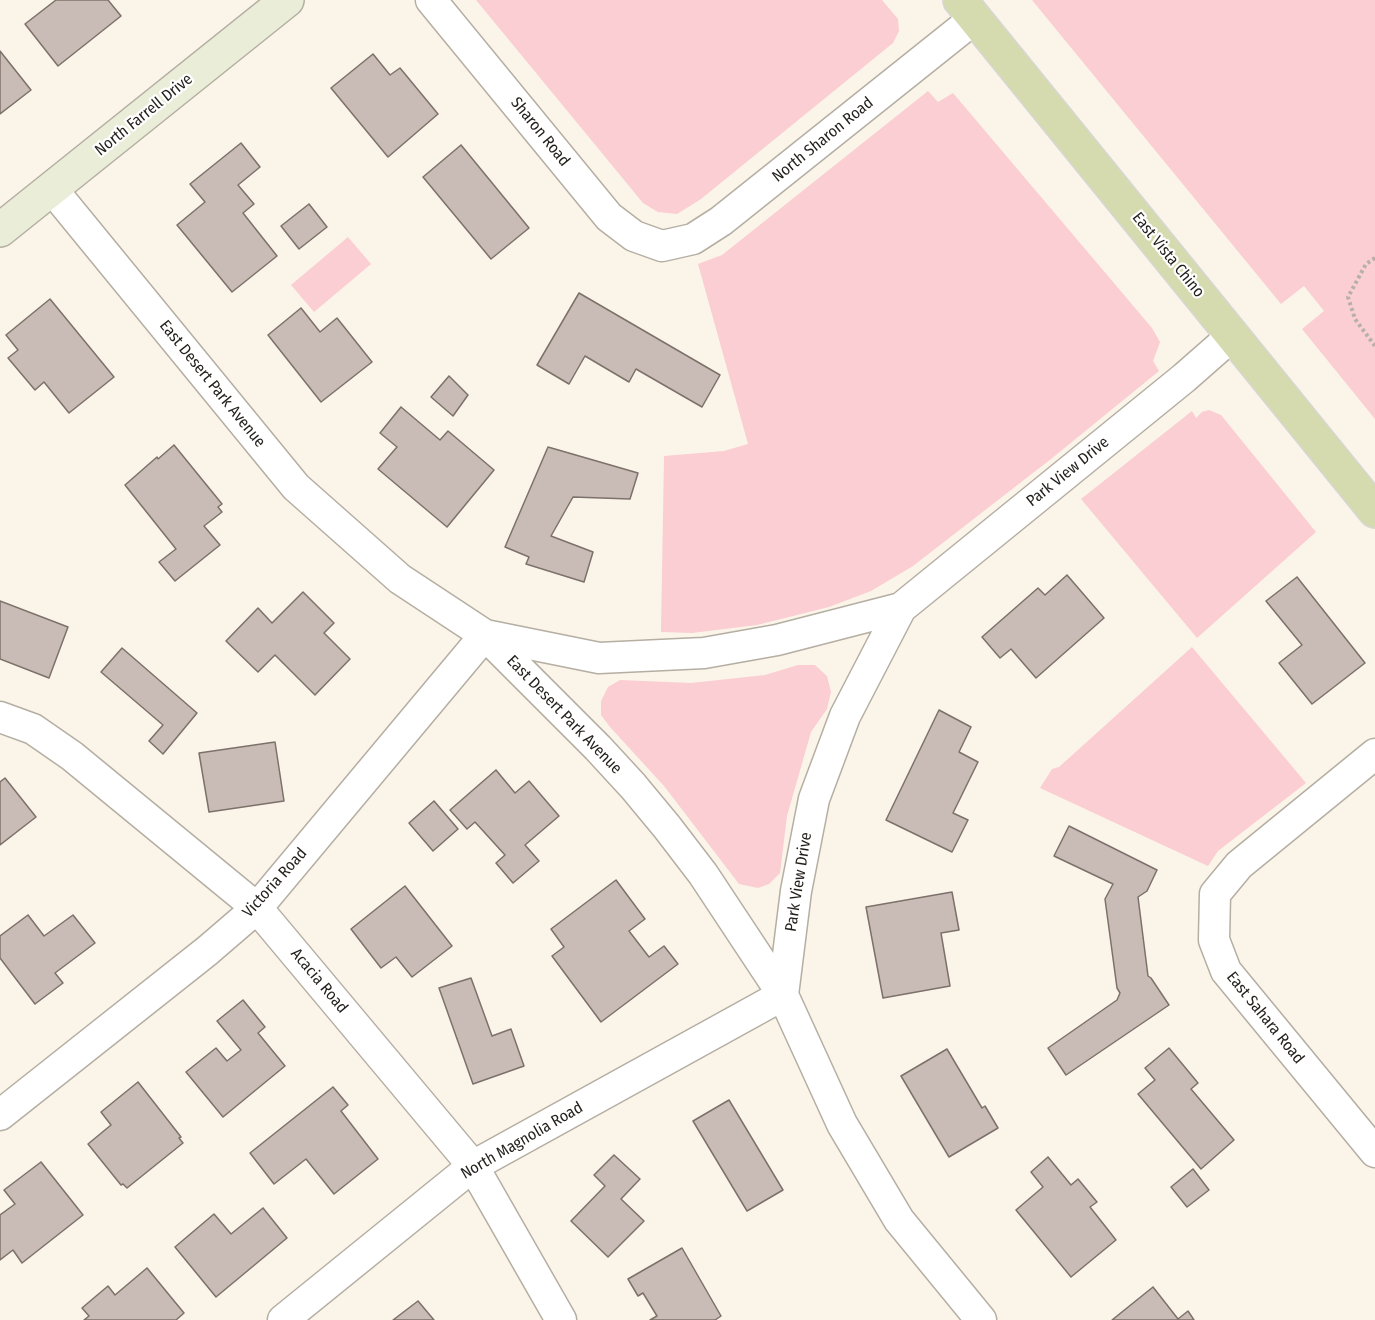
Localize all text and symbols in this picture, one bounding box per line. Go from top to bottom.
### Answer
street label: North Farrell Drive [91,70,197,160]
street label: North Sharon Road [769,93,877,187]
street label: Sharon Road [506,94,574,170]
street label: East Vista Chino [1128,209,1208,301]
street label: East Desert Park Avenue [155,317,269,451]
street label: Park View Drive [1023,433,1113,511]
street label: East Desert Park Avenue [502,652,626,778]
street label: Park View Drive [782,831,816,933]
street label: Victoria Road [239,844,311,922]
street label: Acacia Road [286,945,352,1017]
street label: East Sahara Road [1222,968,1308,1068]
street label: North Magnolia Road [458,1098,586,1184]

